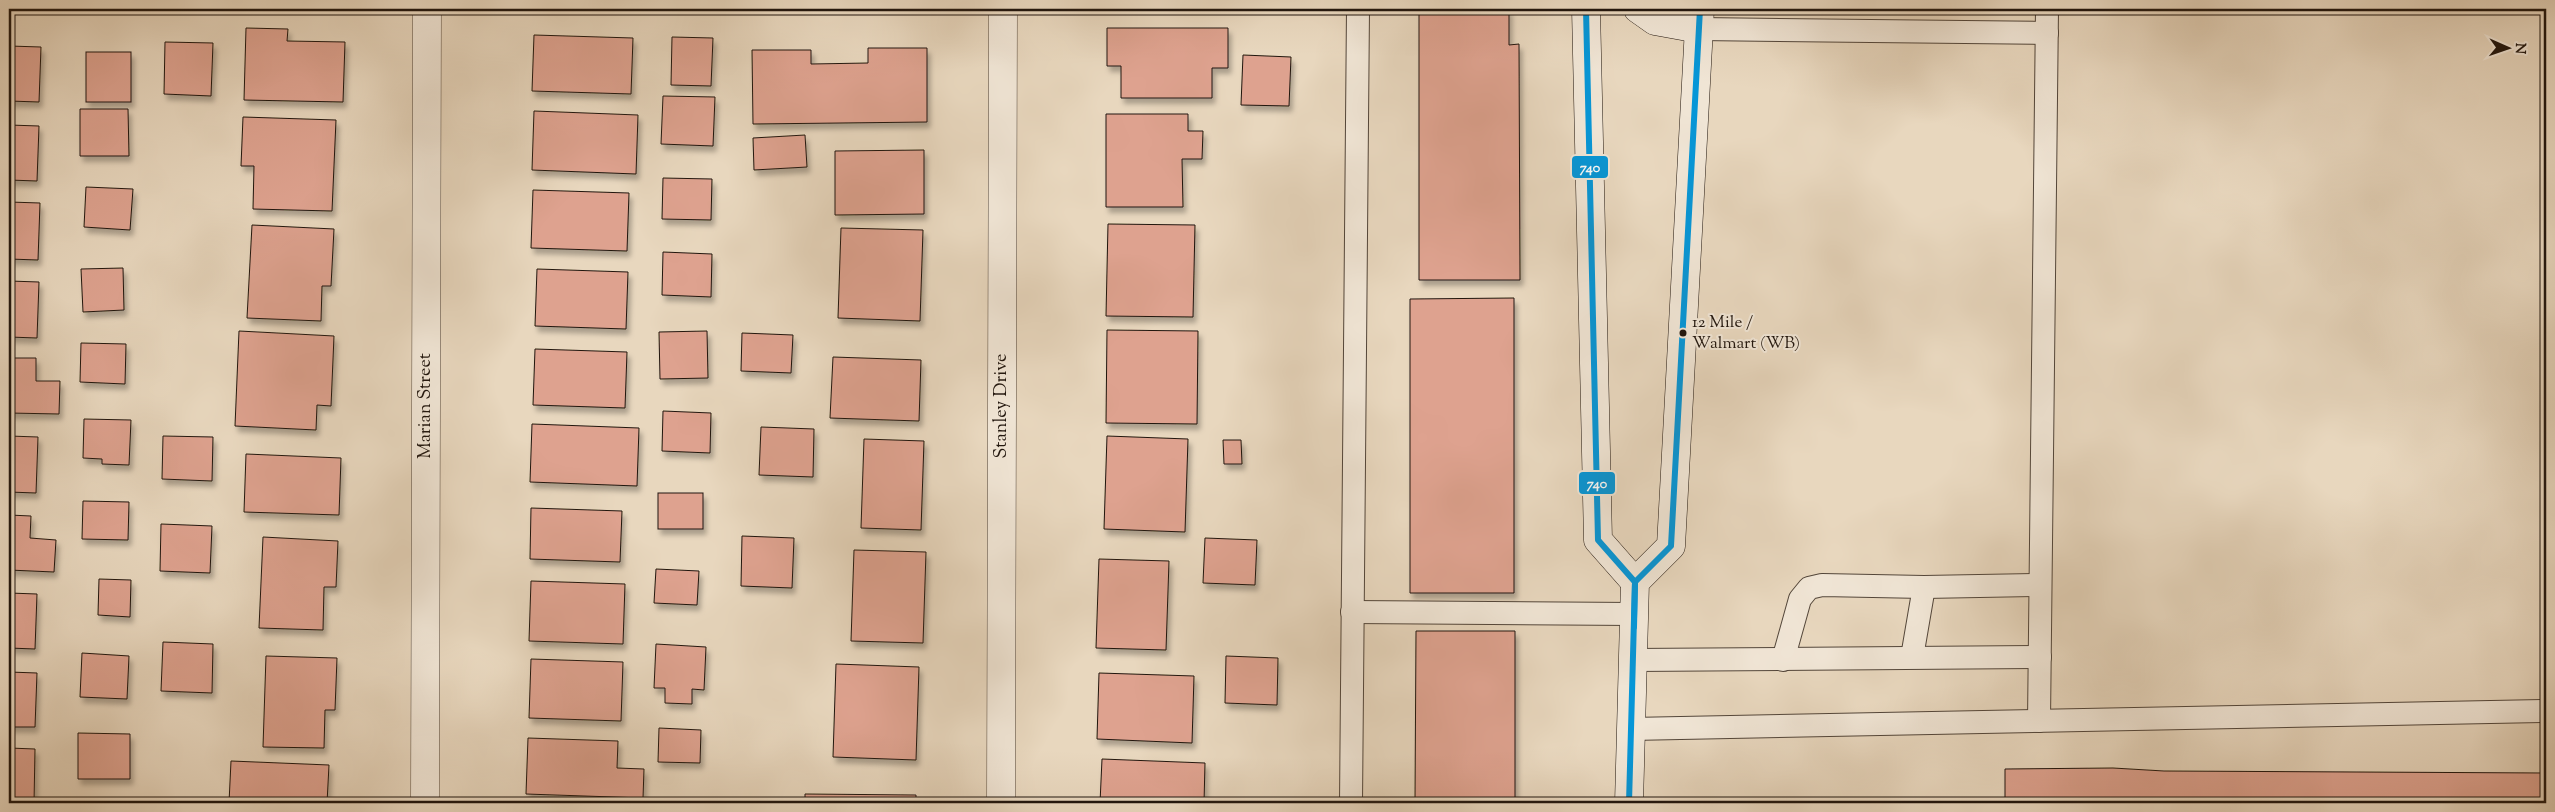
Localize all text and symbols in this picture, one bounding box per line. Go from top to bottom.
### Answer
north arrow [2482,22,2532,72]
text: N [2509,42,2529,54]
line badge: 740 [1571,155,1609,179]
text: 740 [1580,159,1601,179]
place label: 12 Mile / Walmart (WB) [1692,311,1800,356]
marker: 12 Mile / Walmart (WB) [1678,328,1688,338]
street label: Marian Street [413,353,439,459]
street label: Stanley Drive [989,354,1015,458]
line badge: 740 [1578,471,1616,495]
text: 740 [1587,475,1608,495]

